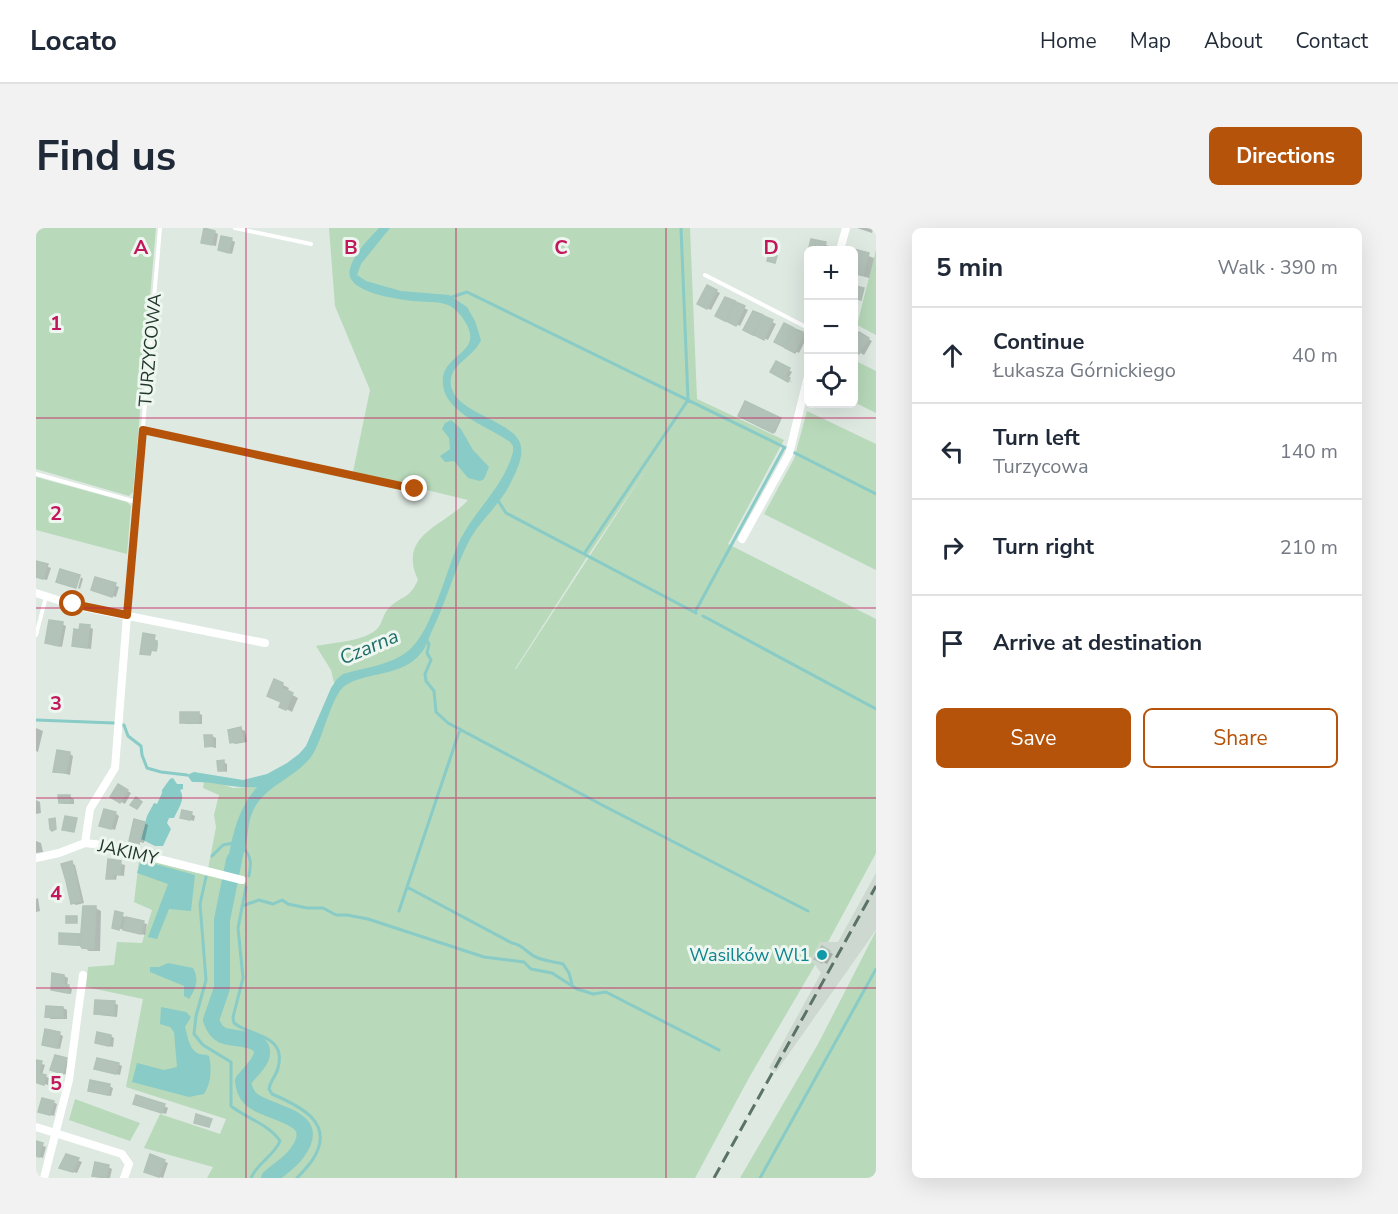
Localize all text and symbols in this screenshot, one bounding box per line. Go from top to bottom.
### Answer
text: Locato [30,22,117,60]
text: Home [1040,27,1097,55]
text: Map [1130,27,1171,55]
text: About [1204,27,1262,55]
text: Contact [1295,27,1368,55]
button: Directions [1209,127,1362,185]
text: Find us [36,128,176,185]
text: A [134,234,149,261]
text: B [344,234,358,261]
text: C [554,234,568,261]
text: D [763,234,779,261]
map controls [804,246,858,408]
button: + [804,246,858,300]
text: 5 min [936,250,1003,285]
text: Walk · 390 m [1218,254,1338,281]
street label: TURZYCOWA [133,292,167,408]
button: − [804,300,858,354]
text: 1 [50,310,62,337]
text: Continue [993,327,1084,357]
icon: ahead [936,339,969,372]
text: 40 m [1292,342,1338,369]
button: locate [804,354,858,408]
text: Łukasza Górnickiego [993,357,1176,384]
text: Turn left [993,423,1080,453]
icon: left [936,435,969,468]
text: 140 m [1280,438,1338,465]
text: Turzycowa [993,453,1089,480]
route end [401,475,427,501]
text: 2 [50,500,62,527]
icon: right [936,531,969,564]
text: Turn right [993,532,1094,562]
text: 210 m [1280,534,1338,561]
route start [59,590,85,616]
water label: Czarna [335,622,403,672]
icon: arrive [936,627,969,660]
text: Arrive at destination [993,628,1202,658]
text: 3 [50,690,62,717]
button: Save [936,708,1131,768]
button: Share [1143,708,1338,768]
street label: JAKIMY [95,833,161,871]
text: 4 [50,880,62,907]
place label: Wasilków Wl1 [689,943,810,967]
marker: Wasilków Wl1 [815,948,829,962]
text: 5 [50,1070,62,1097]

